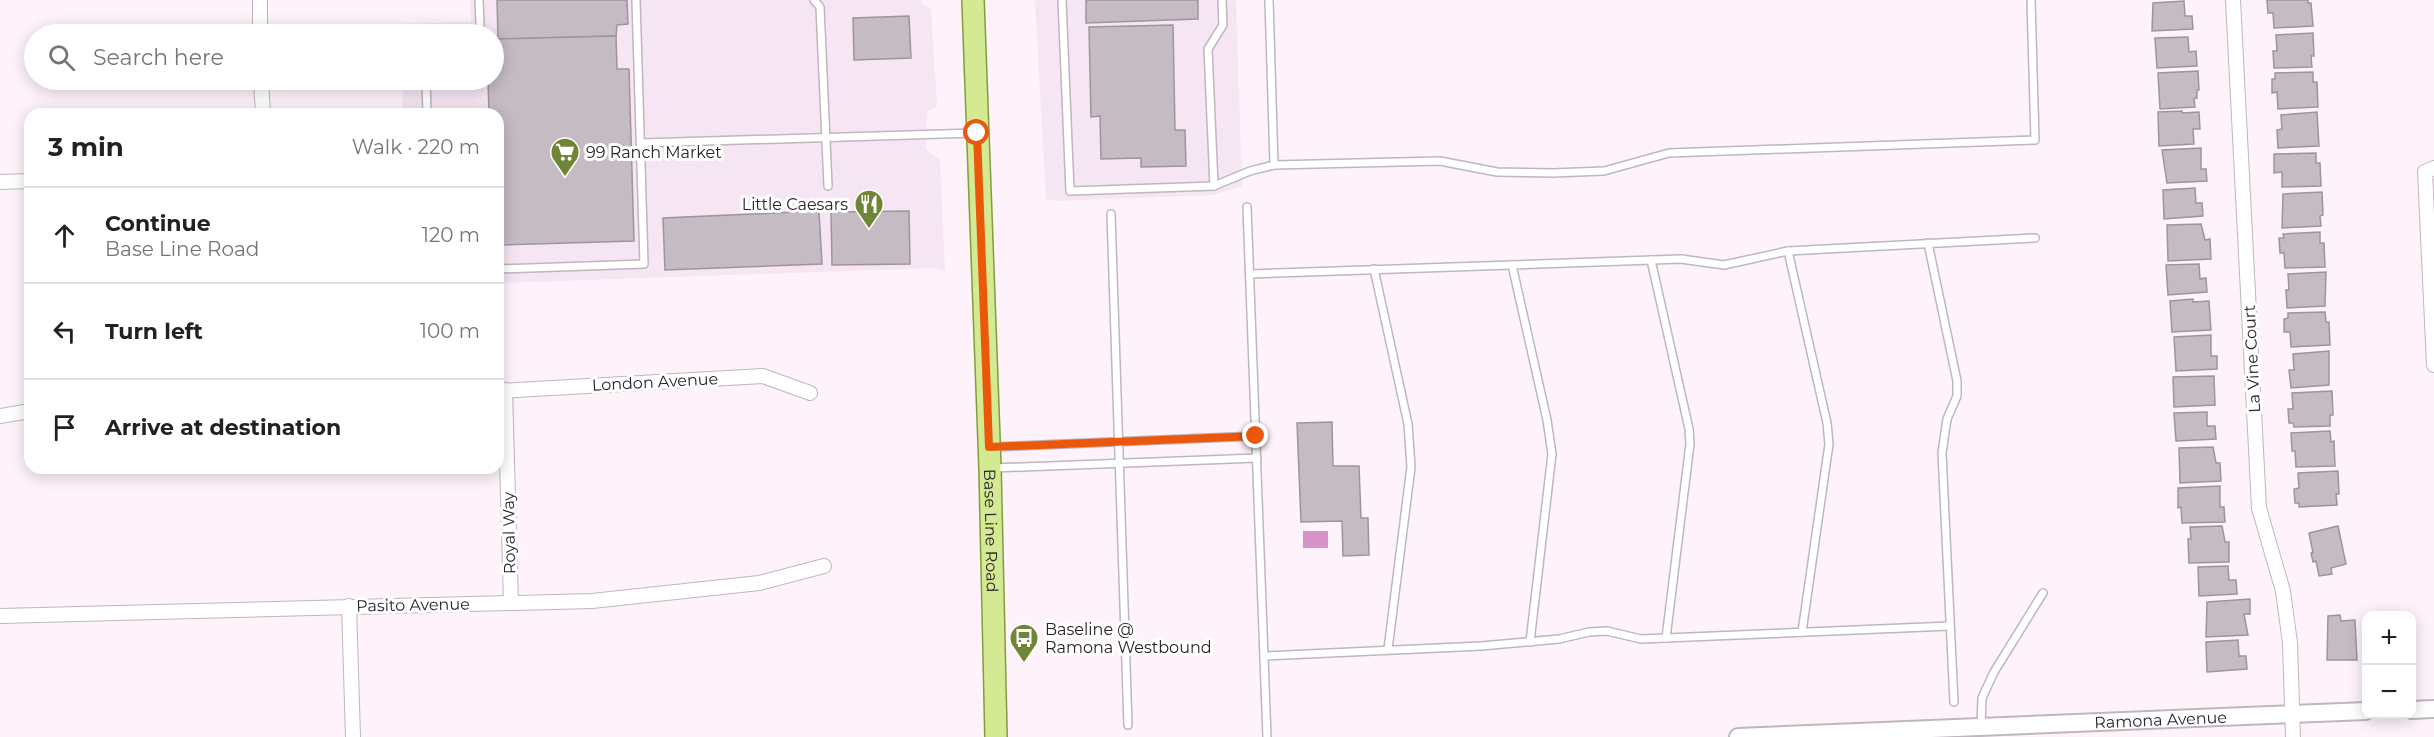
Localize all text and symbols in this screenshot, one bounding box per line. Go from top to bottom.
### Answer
search box [24,24,504,90]
icon: search [45,41,78,74]
text: Search here [93,44,224,71]
route start [963,119,989,145]
text: 3 min [48,131,124,163]
text: Walk · 220 m [352,135,480,159]
supermarket icon: 99 Ranch Market [549,136,581,178]
place label: 99 Ranch Market [586,143,722,162]
restaurant icon: Little Caesars [853,188,885,230]
place label: Little Caesars [742,195,848,214]
text: Continue [105,210,211,237]
icon: ahead [48,219,81,252]
text: 120 m [422,223,480,247]
text: Base Line Road [105,237,259,261]
street label: La Vine Court [2240,304,2264,413]
icon: left [48,315,81,348]
text: Turn left [105,318,203,345]
text: 100 m [420,319,480,343]
street label: London Avenue [591,369,719,395]
icon: arrive [48,411,81,444]
text: Arrive at destination [105,414,341,441]
route end [1242,422,1268,448]
street label: Base Line Road [981,469,1002,593]
street label: Royal Way [499,491,519,574]
street label: Pasito Avenue [356,595,470,615]
map controls [2362,611,2416,719]
button: + [2362,611,2416,665]
place label: Baseline @ Ramona Westbound [1045,620,1212,657]
bus stop icon: Baseline @ Ramona Westbound [1008,622,1040,664]
button: − [2362,665,2416,719]
street label: Ramona Avenue [2094,707,2227,732]

